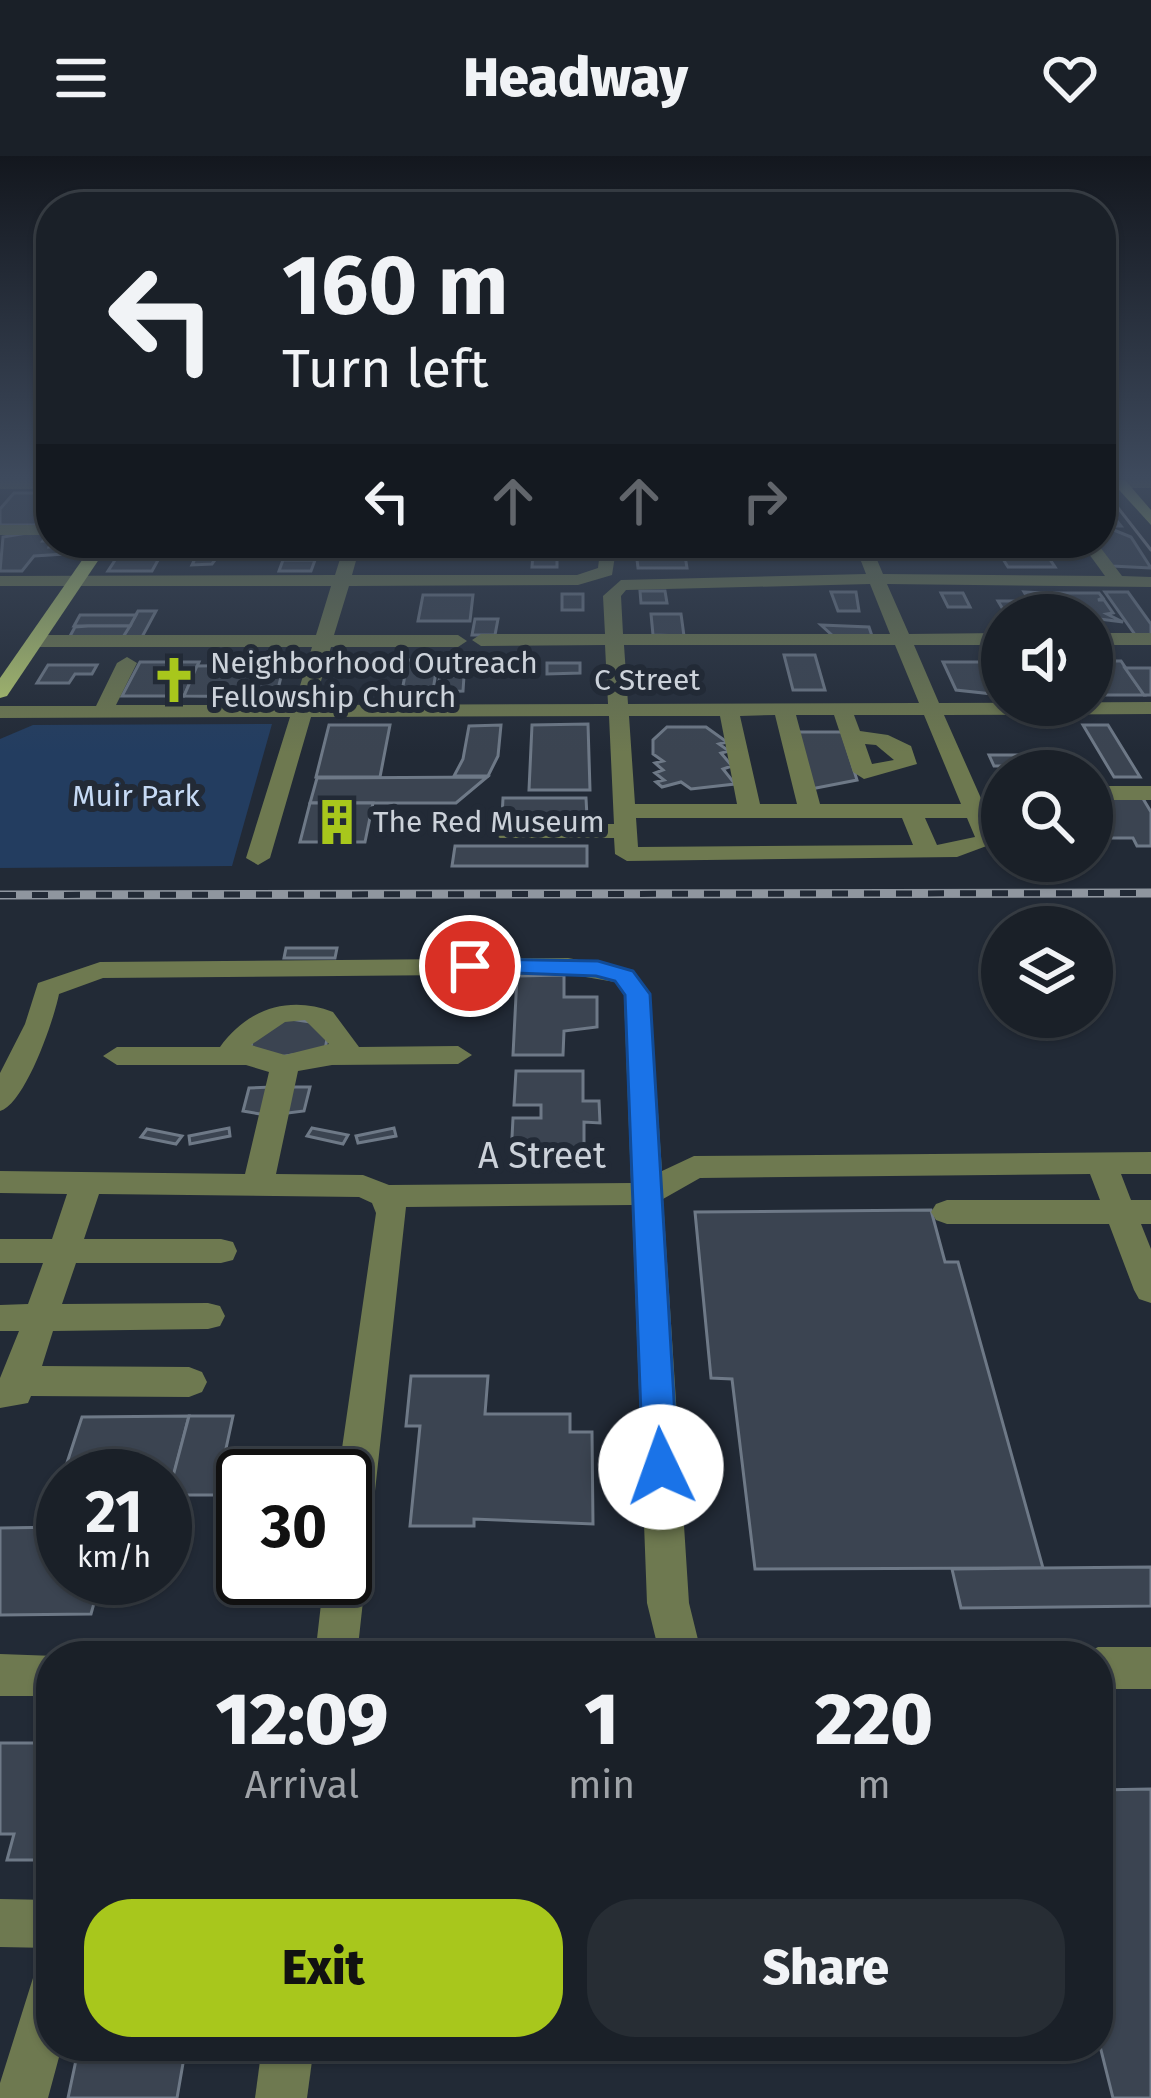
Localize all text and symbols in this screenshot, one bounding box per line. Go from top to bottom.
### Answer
icon: menu [48,45,114,111]
icon: heart [1037,45,1103,111]
text: Headway [463,46,688,110]
text: 160 m [282,235,508,336]
icon: left [84,240,240,396]
text: Turn left [282,337,489,401]
icon: left [354,468,420,534]
icon: ahead [480,468,546,534]
icon: ahead [606,468,672,534]
icon: right [732,468,798,534]
map controls [981,594,1113,1038]
button: sound [981,594,1113,726]
place label: Neighborhood Outreach Fellowship Church [210,645,538,715]
church icon: Neighborhood Outreach Fellowship Church [149,655,199,705]
street label: C Street [594,662,700,698]
button: search [981,750,1113,882]
park label: Muir Park [72,778,201,814]
building icon: The Red Museum [312,797,362,847]
place label: The Red Museum [373,804,605,840]
button: layers [981,906,1113,1038]
pin [419,915,521,1017]
icon: arrive [437,933,503,999]
street label: A Street [478,1134,606,1178]
position arrow [598,1404,724,1530]
speed limit sign: 30 [216,1449,372,1605]
text: 21 [85,1476,143,1548]
text: km/h [77,1539,151,1575]
text: 12:09 [216,1677,388,1763]
text: 1 [584,1677,619,1763]
text: 220 [815,1677,933,1763]
text: Arrival [245,1762,359,1808]
text: min [568,1762,635,1808]
text: m [857,1762,891,1808]
button: Exit [84,1899,563,2037]
button: Share [587,1899,1065,2037]

